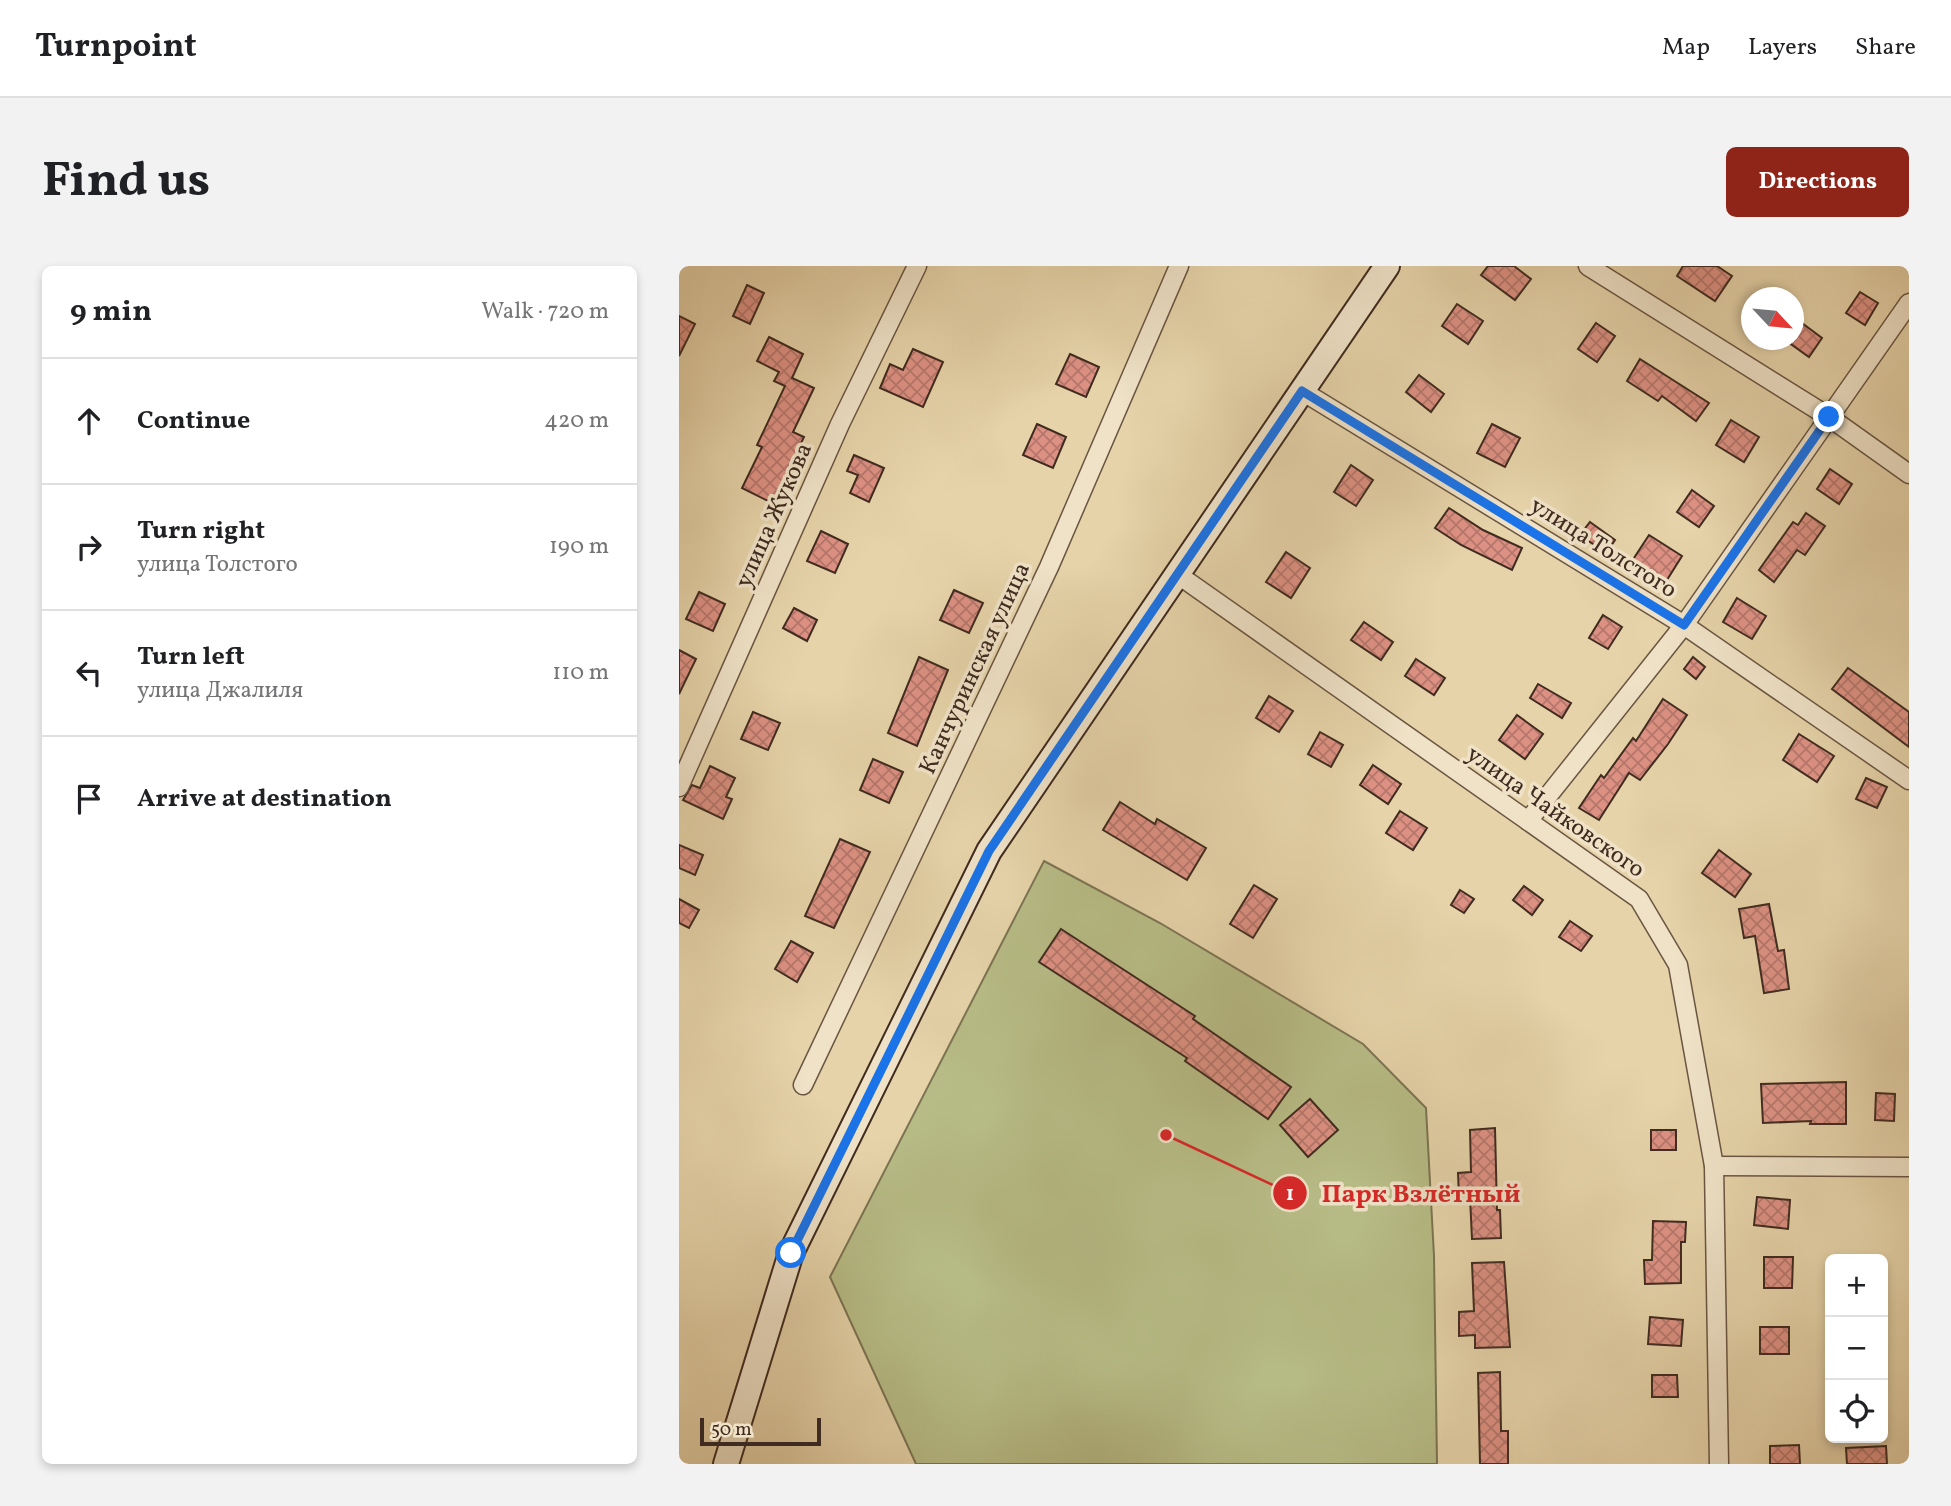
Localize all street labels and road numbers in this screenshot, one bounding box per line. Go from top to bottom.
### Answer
street label: улица Жукова [728,438,822,594]
street label: улица Толстого [1523,490,1683,608]
street label: Канчуринская улица [912,557,1040,780]
street label: улица Чайковского [1459,738,1651,887]

